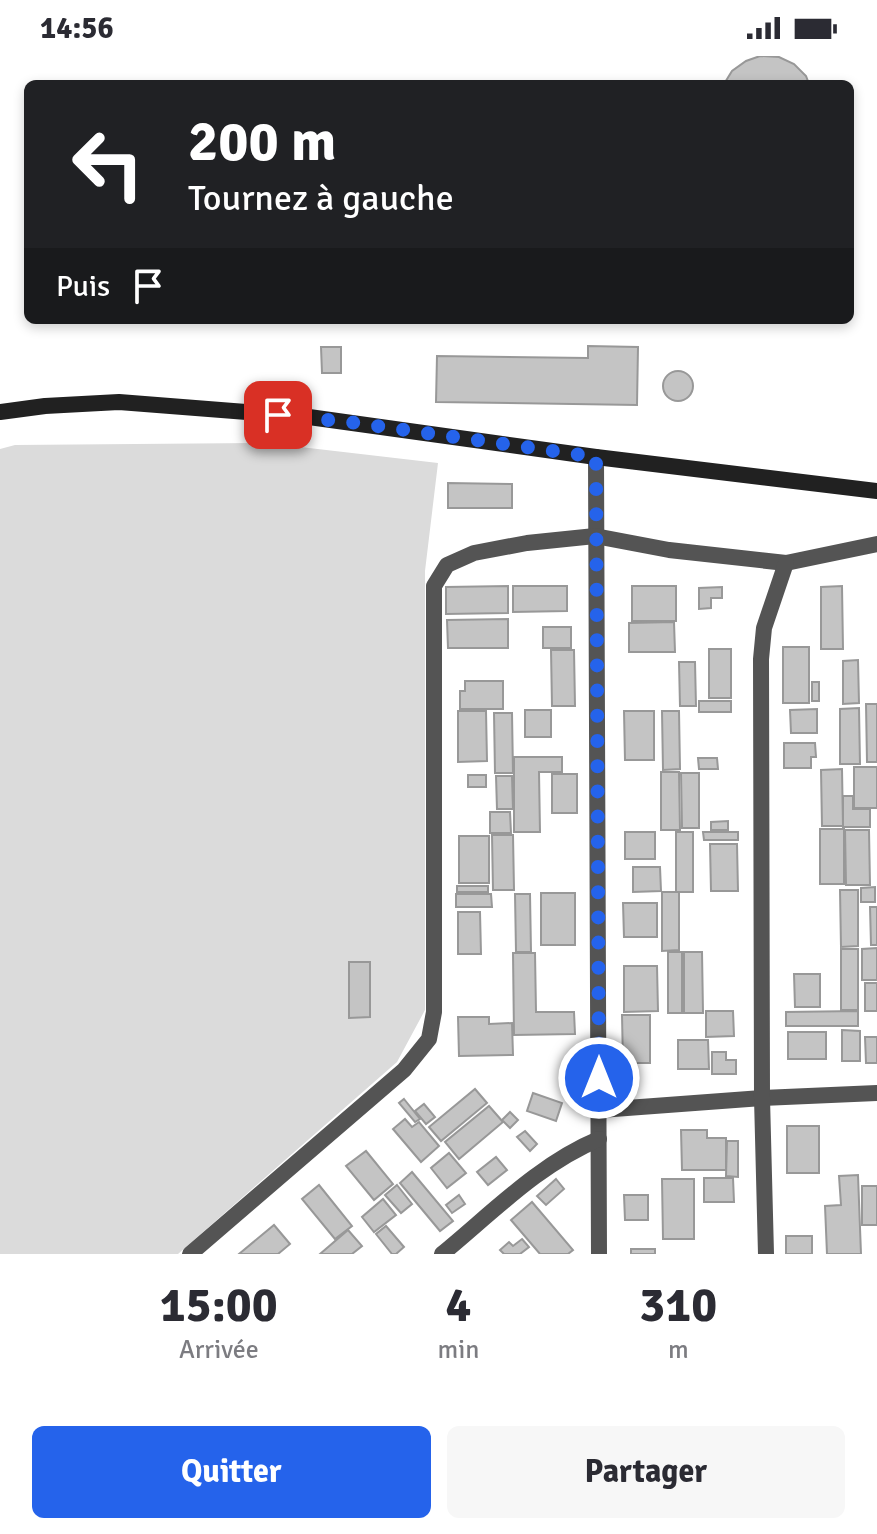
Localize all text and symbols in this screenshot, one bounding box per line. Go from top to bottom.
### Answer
text: 14:56 [40,10,114,47]
text: 200 m [188,107,336,176]
icon: left [56,112,160,216]
text: Tournez à gauche [188,176,454,221]
icon: arrive [126,264,170,308]
text: Puis [56,268,110,305]
pin [244,381,312,449]
icon: arrive [256,393,300,437]
position arrow [557,1036,641,1120]
text: 15:00 [160,1276,278,1335]
text: 4 [446,1276,471,1335]
text: 310 [639,1276,717,1335]
text: Arrivée [179,1334,259,1366]
text: min [438,1334,480,1366]
text: m [668,1334,689,1366]
button: Quitter [32,1426,431,1518]
button: Partager [447,1426,845,1518]

